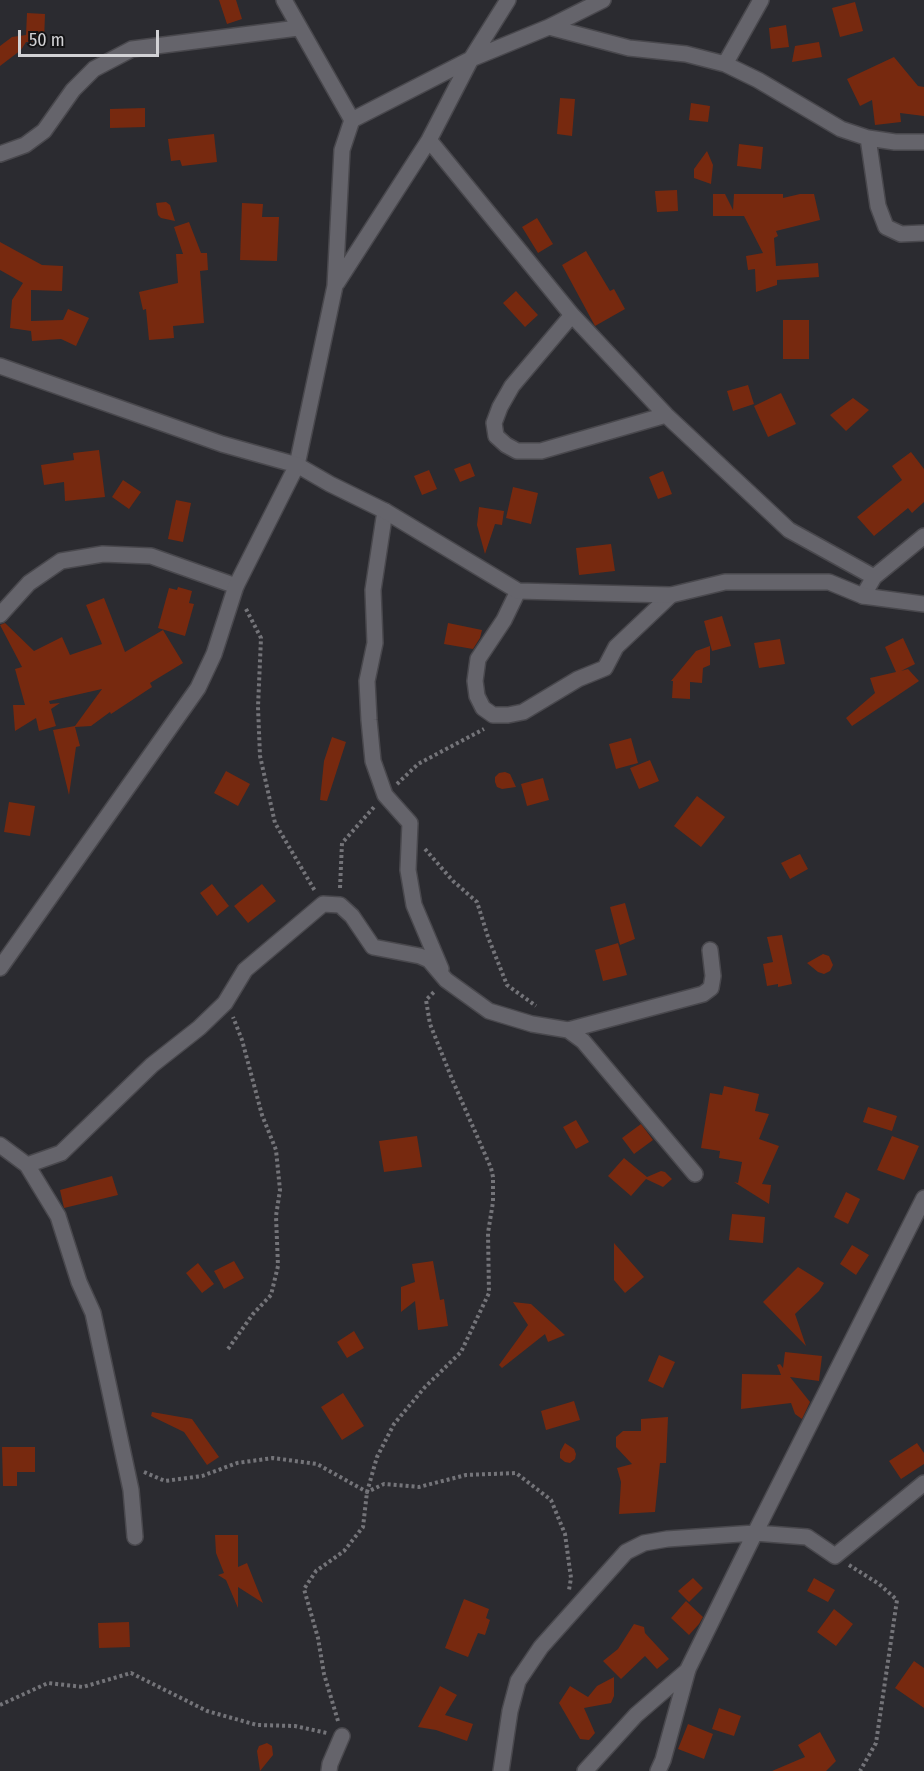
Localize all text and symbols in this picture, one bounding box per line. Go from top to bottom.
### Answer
scale bar [21,18,162,56]
text: 50 m [29,29,65,51]

